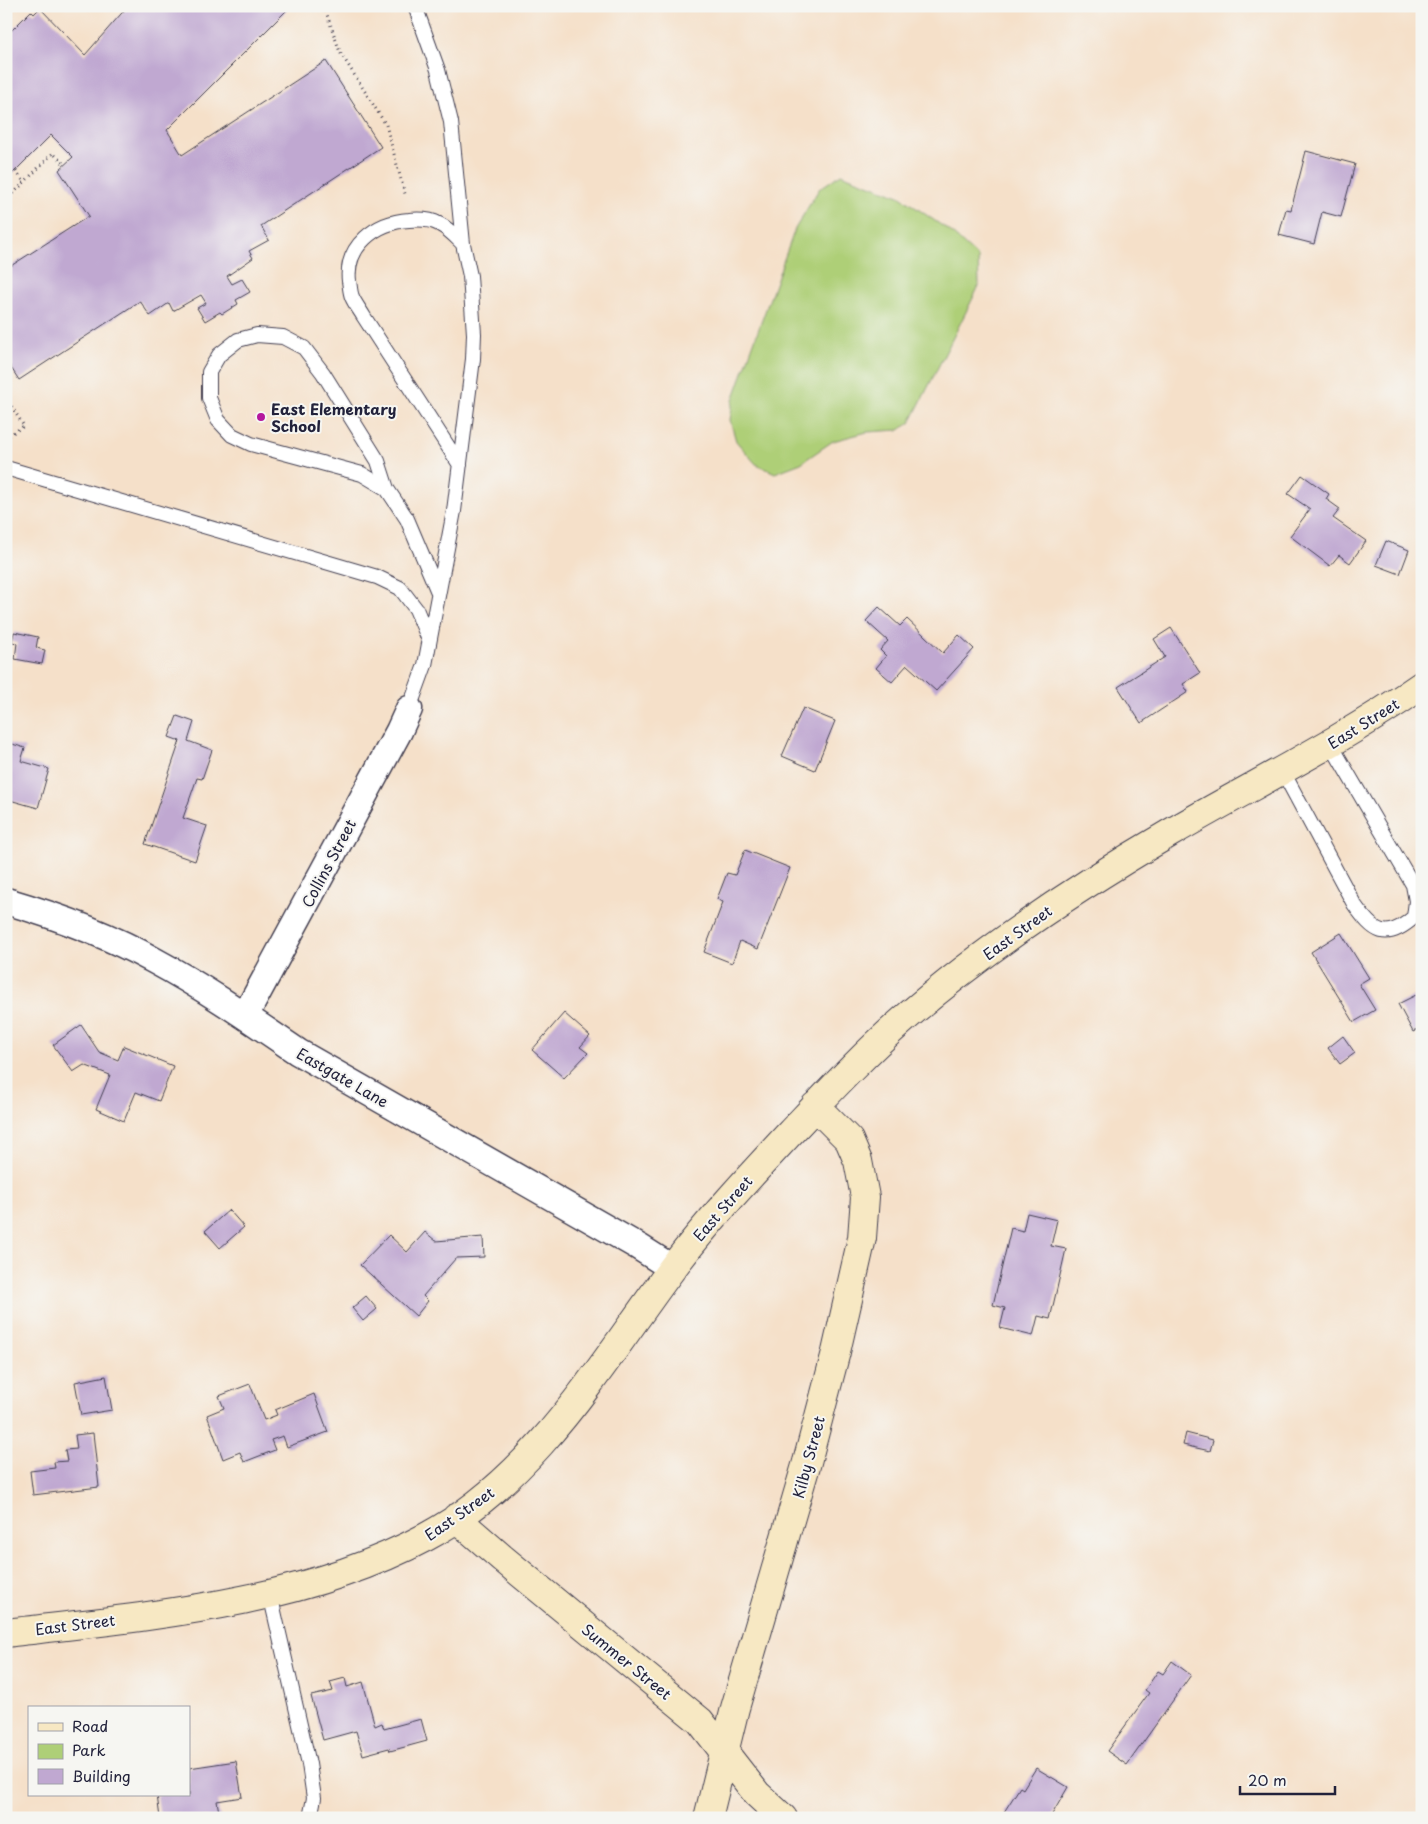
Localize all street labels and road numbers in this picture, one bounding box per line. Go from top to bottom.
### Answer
street label: East Street [1323,692,1403,754]
street label: Collins Street [295,815,361,911]
street label: East Street [978,899,1056,965]
street label: Eastgate Lane [293,1041,393,1113]
street label: East Street [687,1170,757,1246]
street label: Kilby Street [786,1413,830,1501]
street label: East Street [419,1480,499,1545]
street label: East Street [34,1608,116,1640]
street label: Summer Street [577,1618,677,1705]

